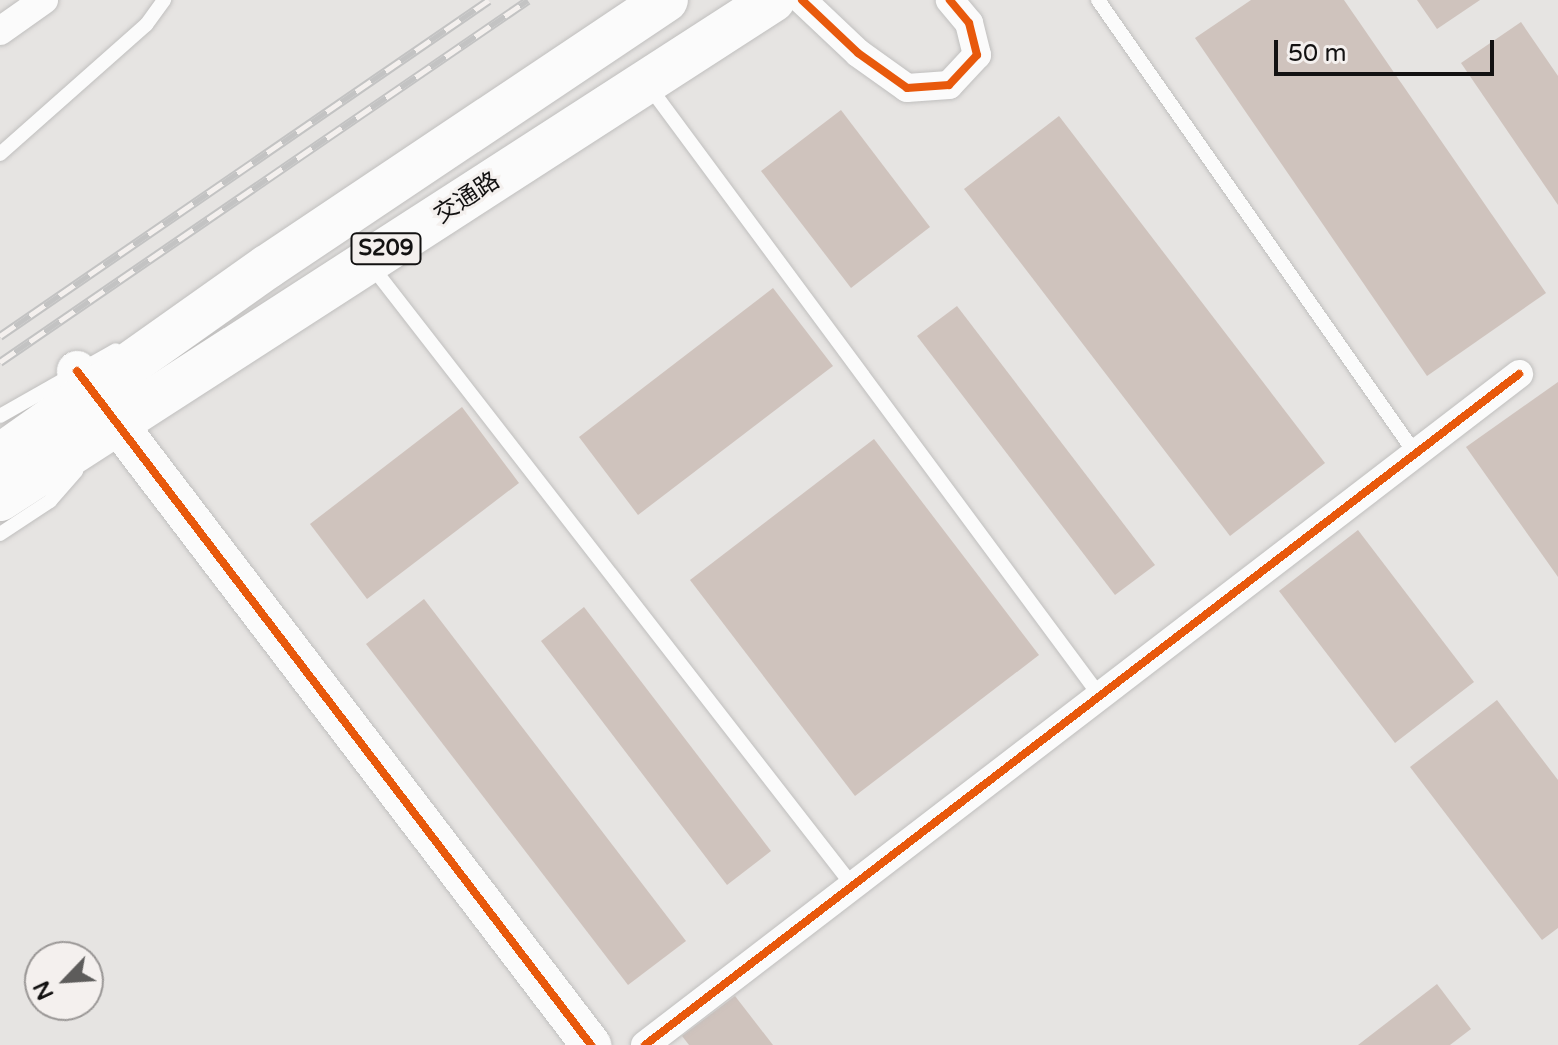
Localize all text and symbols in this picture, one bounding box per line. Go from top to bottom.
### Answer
scale bar [1278,24,1498,74]
text: 50 m [1288,39,1346,68]
street label: 交通路 [429,166,505,230]
road number: S209 [350,231,422,267]
north arrow [24,941,104,1021]
text: N [29,977,60,1004]

